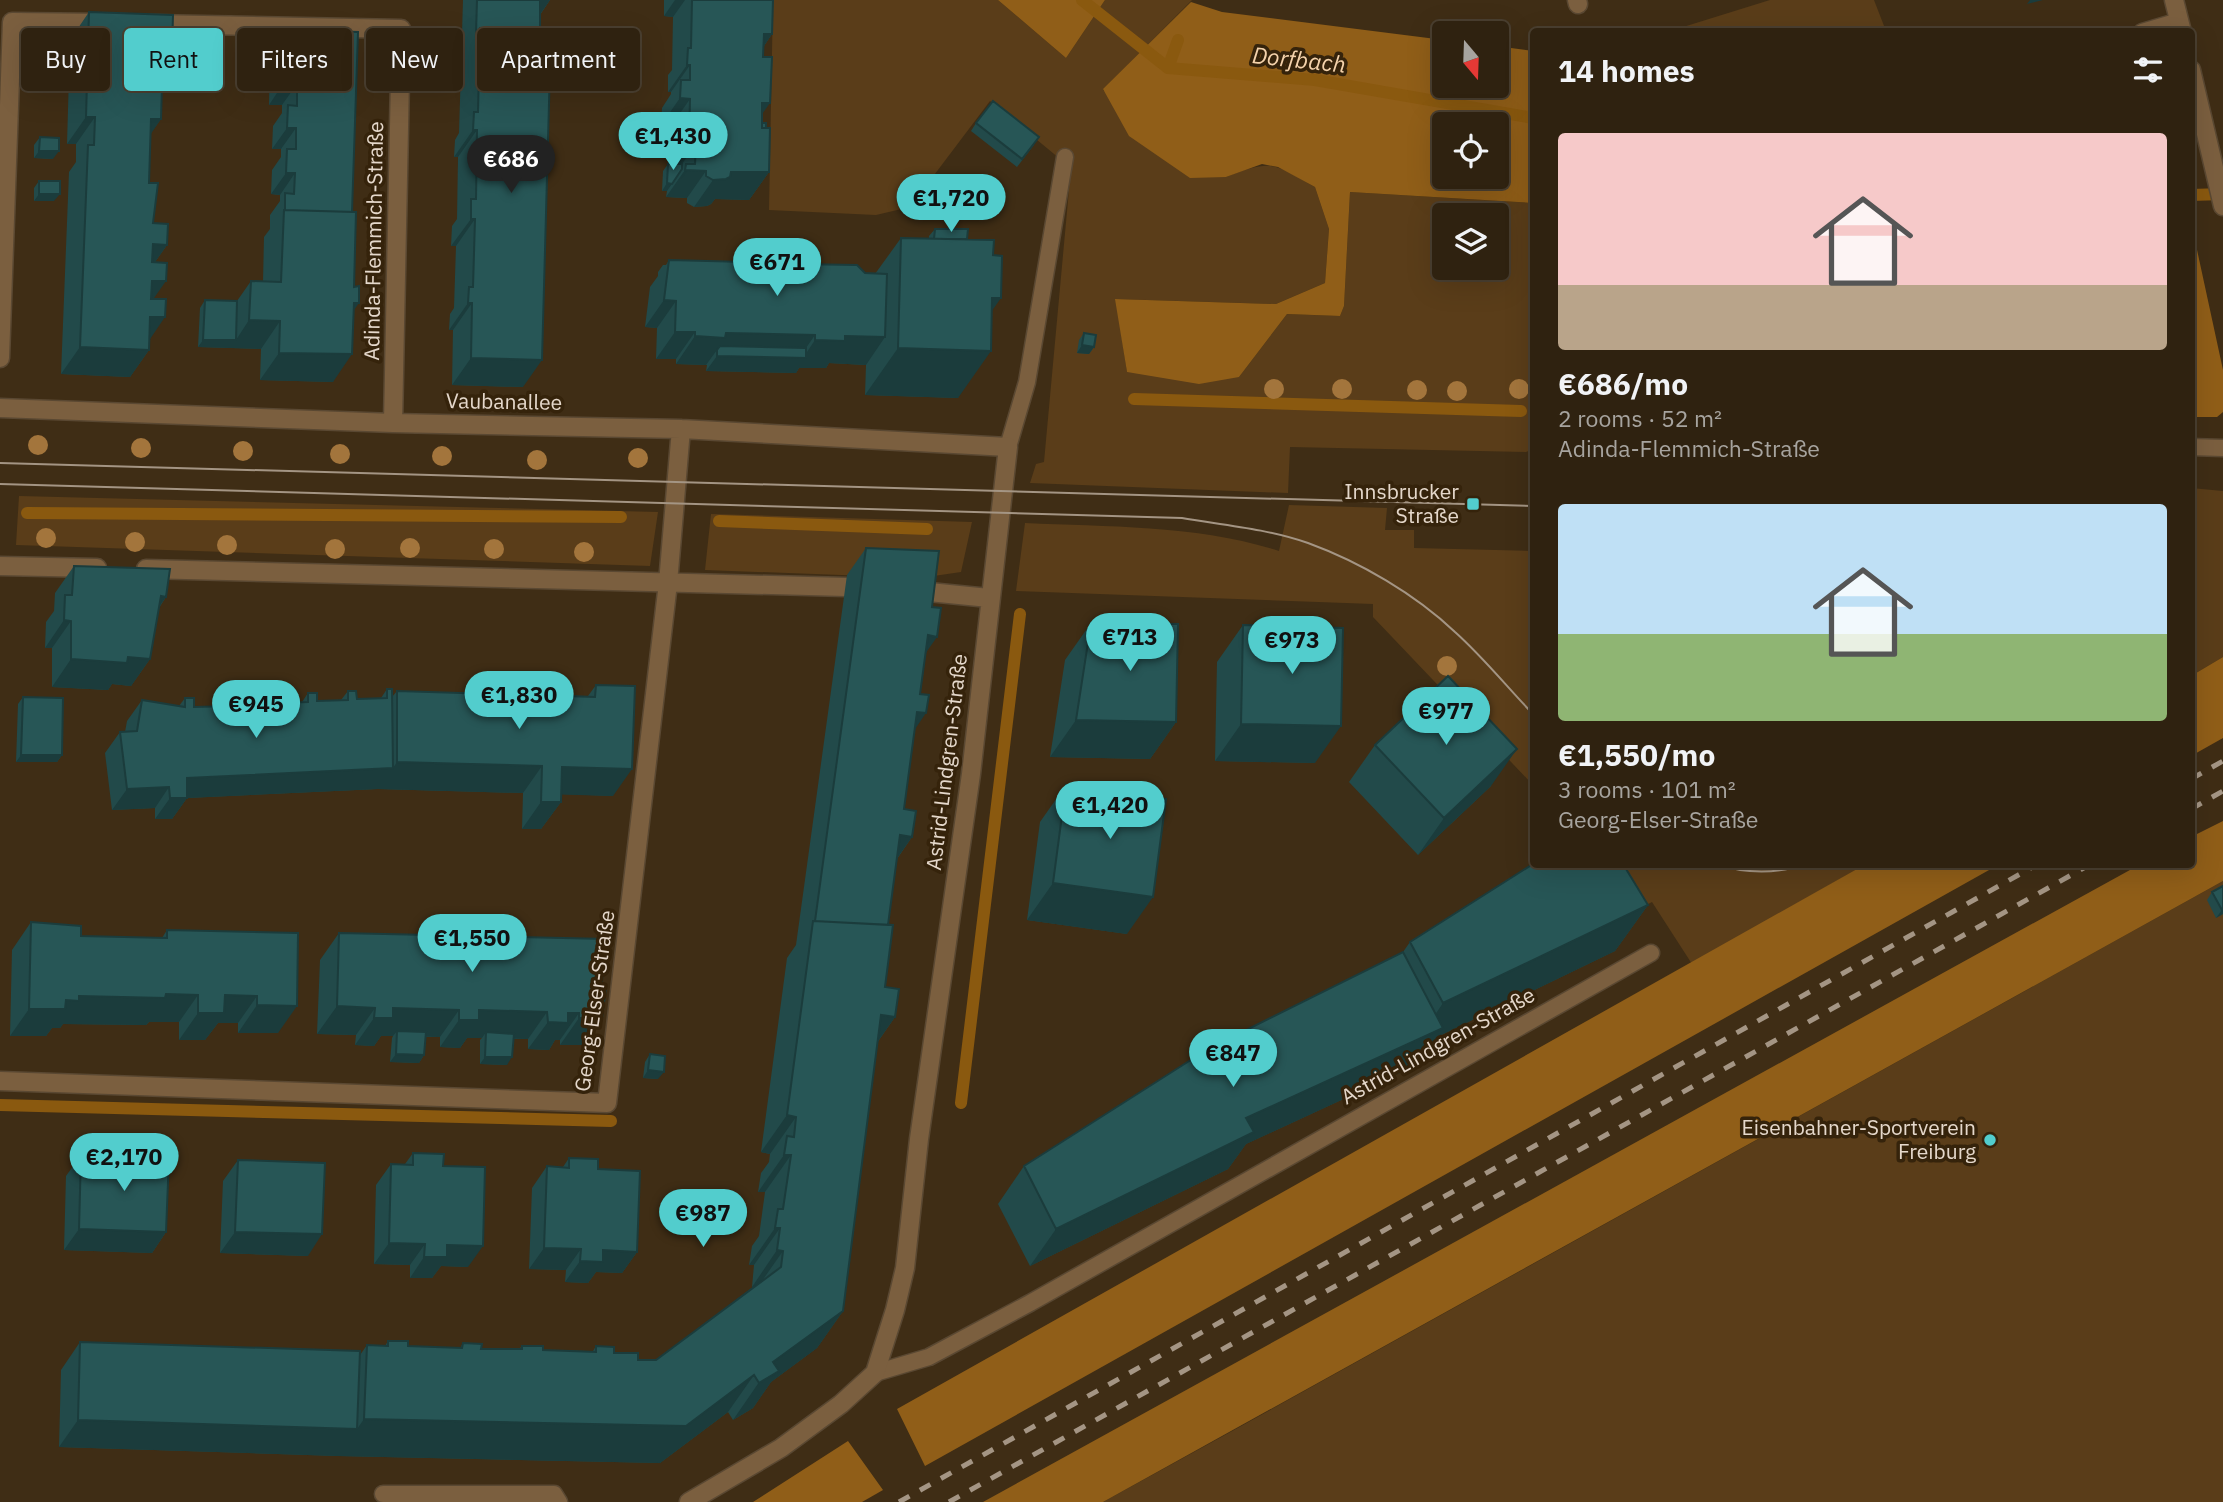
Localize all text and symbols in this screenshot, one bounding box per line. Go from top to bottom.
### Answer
north arrow [1432,21,1508,98]
map controls [1432,21,1509,280]
chip: Buy [21,28,110,91]
chip: Rent [124,28,223,91]
chip: Filters [237,28,352,91]
chip: New [366,28,463,91]
chip: Apartment [477,28,640,91]
water label: Dorfbach [1251,39,1347,79]
text: 14 homes [1558,51,1695,90]
icon: filters [2129,51,2167,89]
button: locate [1432,112,1509,189]
pin: €1,430 [616,113,730,172]
text: €1,430 [635,120,711,150]
street label: Adinda-Flemmich-Straße [357,121,389,361]
pin: €686 [470,136,552,195]
text: €686 [483,143,539,173]
pin: €1,720 [894,174,1008,234]
icon: home [1800,178,1926,304]
text: €1,720 [913,182,989,212]
button: layers [1432,203,1509,280]
pin: €671 [736,238,818,298]
text: €671 [749,246,805,276]
text: €686/mo [1558,364,1688,403]
street label: Vaubanallee [446,386,562,416]
text: 2 rooms · 52 m² [1558,403,1722,433]
text: Adinda-Flemmich-Straße [1558,433,1820,463]
place label: Innsbrucker Straße [1344,477,1459,529]
marker: Innsbrucker Straße [1465,496,1481,512]
icon: home [1800,549,1926,675]
pin: €713 [1089,614,1171,673]
pin: €973 [1251,616,1333,676]
text: €713 [1102,621,1158,651]
text: €973 [1264,624,1320,654]
street label: Astrid-Lindgren-Straße [919,652,973,872]
pin: €1,830 [462,672,576,731]
text: €1,830 [481,679,557,709]
pin: €945 [215,680,297,740]
text: €945 [228,688,284,718]
pin: €977 [1405,688,1487,747]
text: €977 [1418,695,1474,725]
text: €1,550/mo [1558,735,1715,774]
text: 3 rooms · 101 m² [1558,774,1736,804]
pin: €1,420 [1053,782,1167,841]
text: €1,420 [1072,789,1148,819]
text: Georg-Elser-Straße [1558,804,1758,834]
street label: Georg-Elser-Straße [567,908,621,1093]
pin: €1,550 [415,914,529,974]
text: €1,550 [434,922,510,952]
street label: Astrid-Lindgren-Straße [1335,980,1540,1110]
pin: €847 [1192,1030,1274,1089]
text: €847 [1205,1037,1261,1067]
place label: Eisenbahner-Sportverein Freiburg [1741,1113,1976,1165]
marker: Eisenbahner-Sportverein Freiburg [1982,1132,1998,1148]
pin: €2,170 [67,1134,181,1193]
text: €2,170 [86,1141,162,1171]
pin: €987 [662,1190,744,1249]
text: €987 [675,1197,731,1227]

